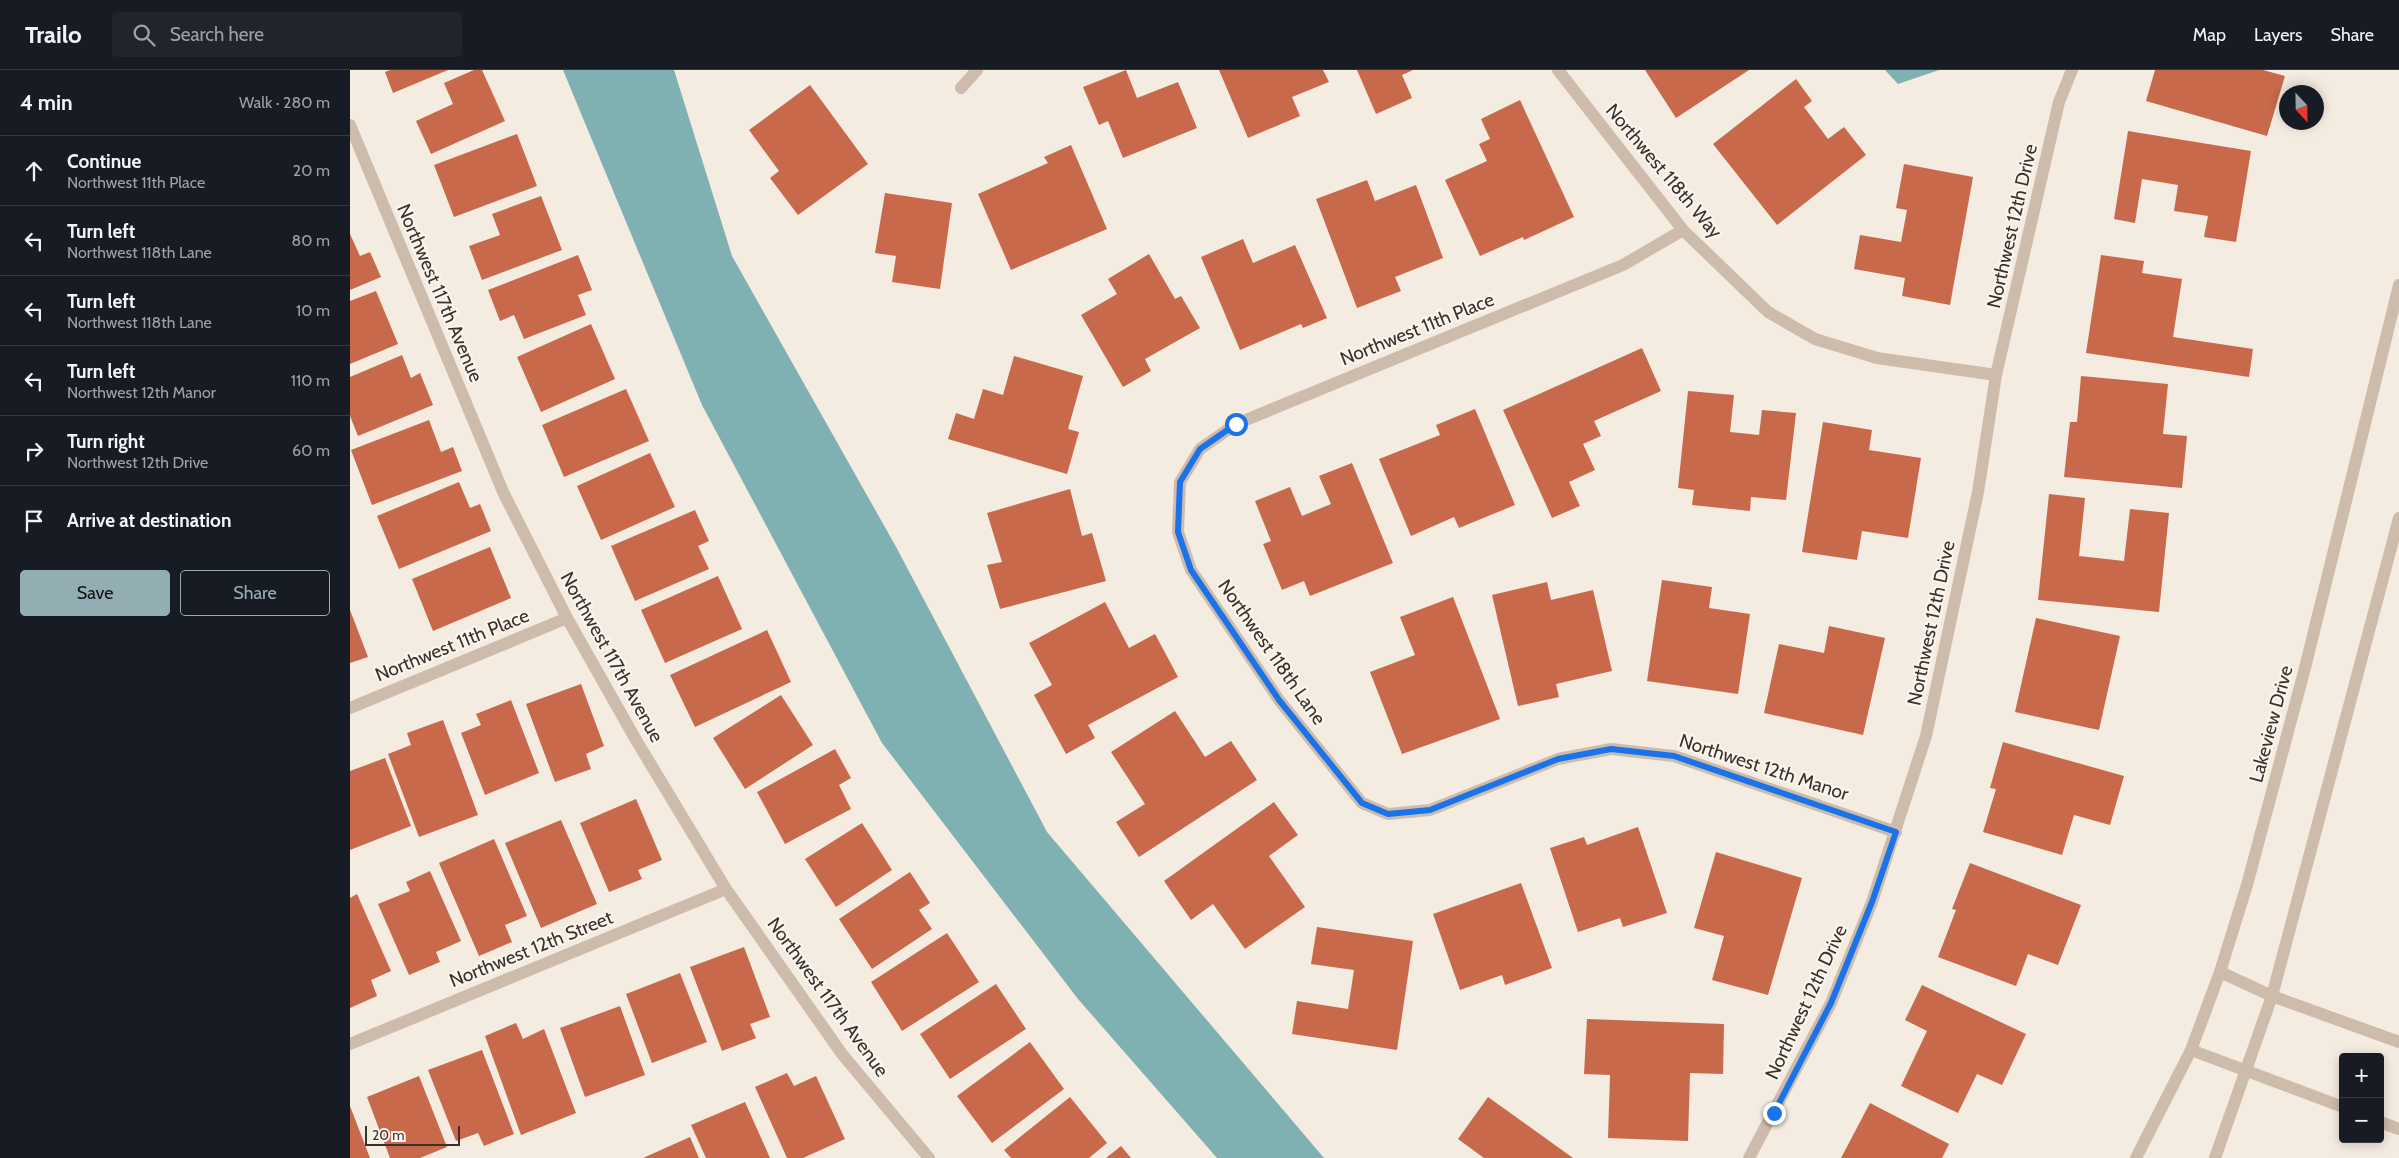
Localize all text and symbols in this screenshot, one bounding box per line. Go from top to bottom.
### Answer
search box [112,12,462,57]
text: Trailo [25,20,82,49]
icon: search [130,21,158,49]
text: Search here [170,23,264,46]
text: Map [2193,24,2226,46]
text: Layers [2254,24,2303,46]
text: Share [2331,24,2374,46]
north arrow [2279,85,2324,130]
text: 4 min [20,90,73,115]
text: Walk · 280 m [239,93,330,112]
street label: Northwest 118th Way [1601,99,1727,243]
street label: Northwest 12th Drive [1982,141,2042,310]
text: Continue [67,150,141,173]
icon: ahead [20,157,48,185]
text: 20 m [293,161,330,180]
text: Northwest 11th Place [67,173,205,192]
street label: Northwest 117th Avenue [392,200,488,386]
text: Turn left [67,220,135,243]
icon: left [20,227,48,255]
text: 80 m [292,231,330,250]
text: Northwest 118th Lane [67,243,212,262]
street label: Northwest 11th Place [1337,288,1498,370]
text: Turn left [67,290,135,313]
icon: left [20,297,48,325]
text: 10 m [296,301,330,320]
text: Northwest 118th Lane [67,313,212,332]
text: Turn left [67,360,135,383]
icon: left [20,367,48,395]
text: 110 m [291,371,330,390]
text: Northwest 12th Manor [67,383,216,402]
route start [1225,413,1248,436]
text: Turn right [67,430,145,453]
icon: right [20,437,48,465]
text: 60 m [292,441,330,460]
text: Northwest 12th Drive [67,453,208,472]
icon: arrive [20,507,48,535]
text: Arrive at destination [67,509,231,532]
street label: Northwest 12th Drive [1902,538,1960,707]
street label: Northwest 117th Avenue [556,568,669,746]
button: Save [20,570,170,616]
button: Share [180,570,330,616]
street label: Northwest 118th Lane [1213,575,1331,729]
street label: Northwest 11th Place [372,604,533,686]
street label: Lakeview Drive [2244,663,2298,785]
street label: Northwest 12th Manor [1676,729,1852,805]
street label: Northwest 12th Street [446,906,617,992]
street label: Northwest 117th Avenue [762,913,894,1081]
street label: Northwest 12th Drive [1760,921,1852,1083]
map controls [2339,1053,2384,1143]
button: + [2339,1053,2384,1098]
button: − [2339,1098,2384,1143]
route end [1763,1102,1786,1125]
scale bar [365,1123,460,1146]
text: 20 m [372,1126,405,1144]

